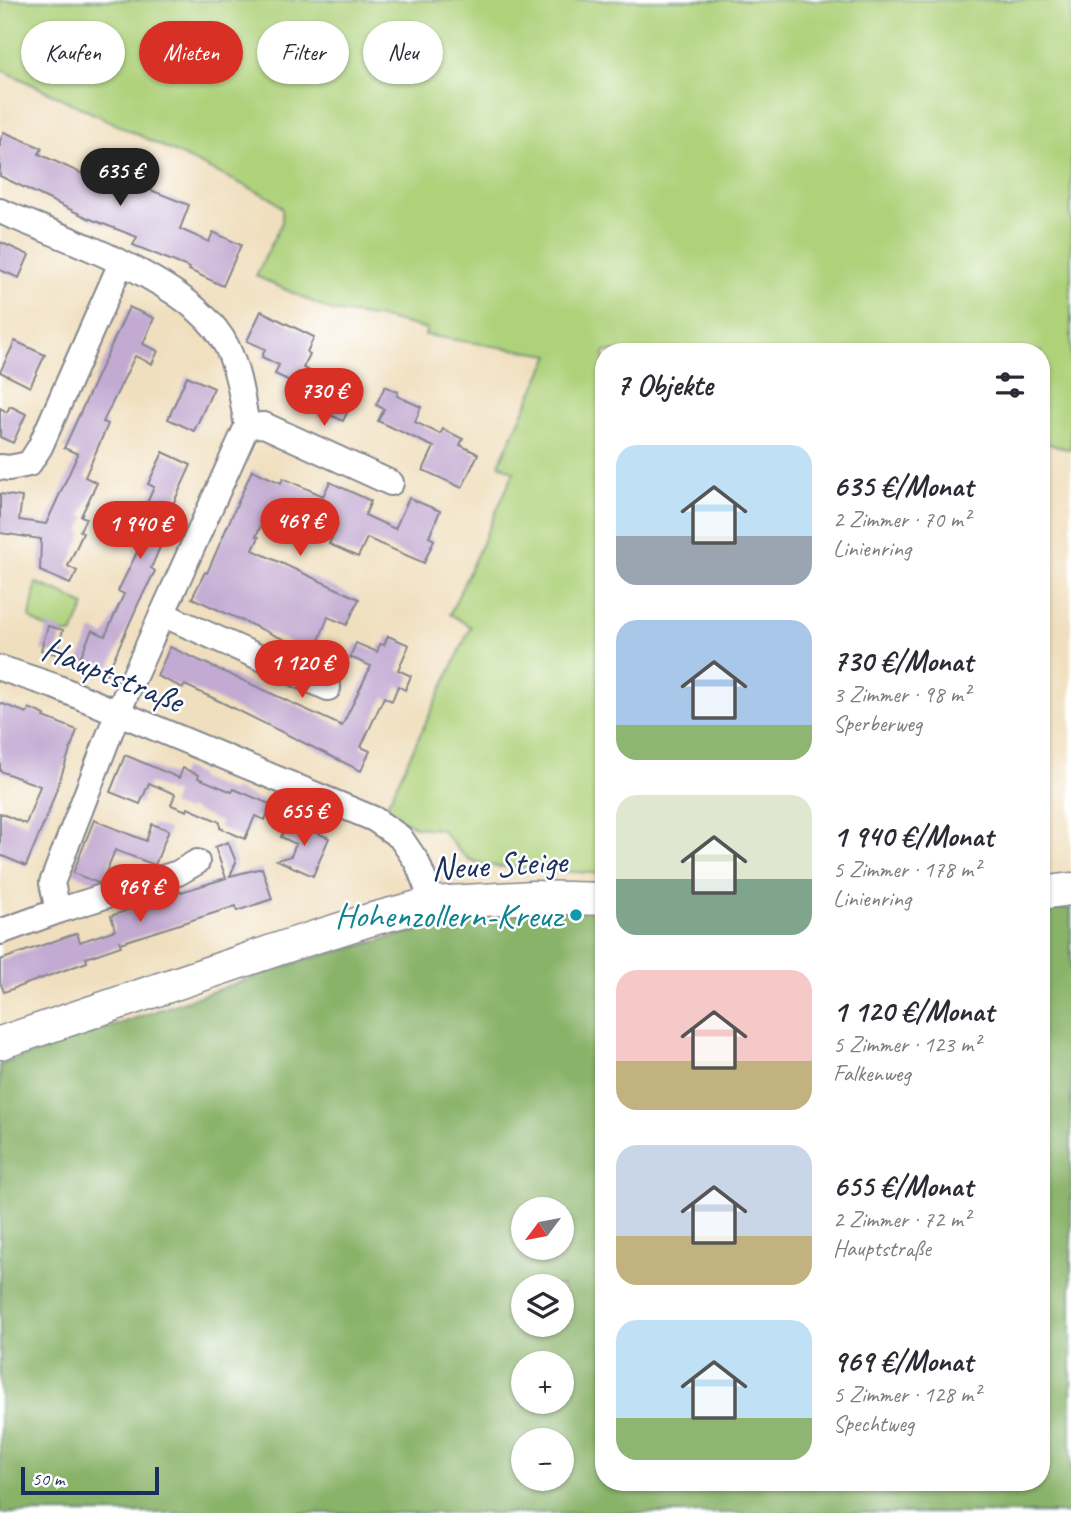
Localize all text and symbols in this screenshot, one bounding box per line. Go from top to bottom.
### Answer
chip: Kaufen [21,21,125,84]
chip: Mieten [139,21,243,84]
chip: Filter [257,21,349,84]
chip: Neu [363,21,443,84]
pin: 635 € [71,148,169,208]
text: 635 € [96,156,144,185]
text: 7 Objekte [616,366,713,404]
icon: filters [991,366,1029,404]
pin: 730 € [275,368,373,428]
text: 730 € [301,376,347,405]
text: 635 €/Monat [833,467,973,505]
icon: home [672,473,756,557]
pin: 469 € [251,498,349,558]
pin: 1 940 € [75,502,205,561]
text: 2 Zimmer · 70 m² [833,505,970,534]
text: 469 € [276,506,324,535]
text: 1 940 € [109,509,171,538]
text: Linienring [833,534,911,563]
street label: Hauptstraße [36,626,193,724]
pin: 1 120 € [237,640,367,700]
text: 730 €/Monat [833,642,973,680]
text: 1 120 € [271,648,333,677]
icon: home [672,648,756,732]
text: 3 Zimmer · 98 m² [833,680,970,709]
text: Sperberweg [833,709,922,738]
pin: 655 € [255,788,353,848]
text: 655 € [281,796,327,825]
text: 1 940 €/Monat [833,817,993,855]
icon: home [672,823,756,907]
street label: Neue Steige [430,838,571,891]
text: 5 Zimmer · 178 m² [833,855,980,884]
pin: 969 € [91,864,189,924]
text: 969 € [117,872,163,901]
text: Linienring [833,884,911,913]
place label: Hohenzollern-Kreuz [335,893,565,938]
marker: Hohenzollern-Kreuz [568,907,584,923]
text: 1 120 €/Monat [833,992,994,1030]
icon: home [672,998,756,1082]
text: 5 Zimmer · 123 m² [833,1030,980,1059]
text: Falkenweg [833,1059,910,1088]
text: 655 €/Monat [833,1167,973,1205]
icon: home [672,1173,756,1257]
north arrow [511,1197,574,1260]
map controls [511,1197,574,1491]
text: 2 Zimmer · 72 m² [833,1205,970,1234]
text: Hauptstraße [833,1234,931,1263]
button: layers [511,1274,574,1337]
text: 969 €/Monat [833,1342,973,1380]
icon: home [672,1348,756,1432]
button: + [511,1351,574,1414]
text: 5 Zimmer · 128 m² [833,1380,980,1409]
text: Spechtweg [833,1409,914,1438]
button: − [511,1428,574,1491]
scale bar [21,1464,159,1496]
text: 50 m [32,1467,64,1491]

